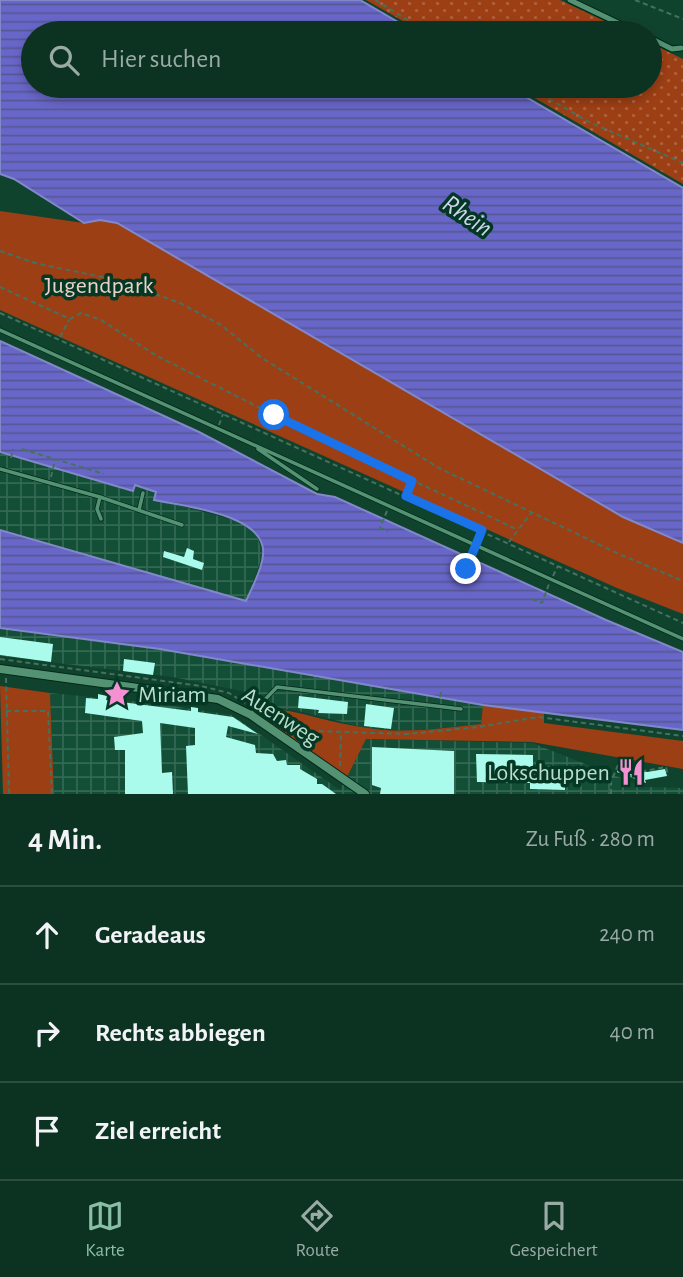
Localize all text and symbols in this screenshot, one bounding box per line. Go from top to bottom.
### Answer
search box [21,21,662,98]
icon: search [45,41,83,79]
text: Hier suchen [101,46,222,72]
water label: Rhein [438,190,497,242]
park label: Jugendpark [45,274,153,298]
route start [258,399,289,430]
route end [450,553,481,584]
place icon: Miriam [102,679,132,709]
place label: Miriam [138,683,206,707]
street label: Auenweg [237,683,324,751]
restaurant icon: Lokschuppen [616,757,646,787]
place label: Lokschuppen [487,761,610,785]
text: 4 Min. [28,825,102,855]
text: Zu Fuß · 280 m [526,828,655,851]
icon: ahead [28,916,66,954]
text: Geradeaus [95,922,206,948]
text: 240 m [599,923,655,946]
icon: right [28,1014,66,1052]
text: Rechts abbiegen [95,1020,266,1046]
text: 40 m [610,1021,655,1044]
icon: arrive [28,1112,66,1150]
text: Ziel erreicht [95,1118,221,1144]
tab: Karte [85,1197,125,1262]
tab: Route [296,1197,339,1262]
tab: Gespeichert [510,1197,598,1262]

